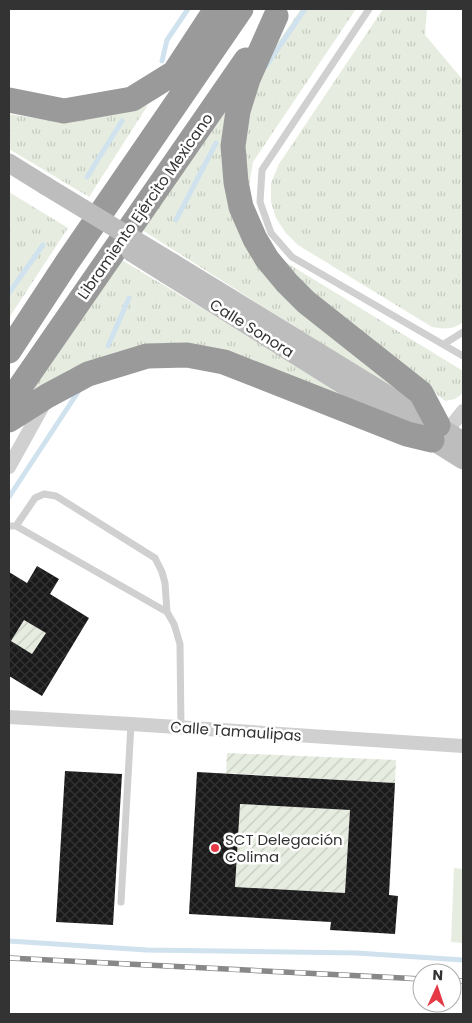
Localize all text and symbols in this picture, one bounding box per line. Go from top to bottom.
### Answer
street label: Libramiento Ejército Mexicano [72,109,218,303]
street label: Calle Sonora [206,294,298,362]
street label: Calle Tamaulipas [170,716,302,746]
place label: SCT Delegación Colima [225,829,343,867]
marker: SCT Delegación Colima [209,842,221,854]
north arrow [412,963,462,1013]
text: N [432,965,443,985]

